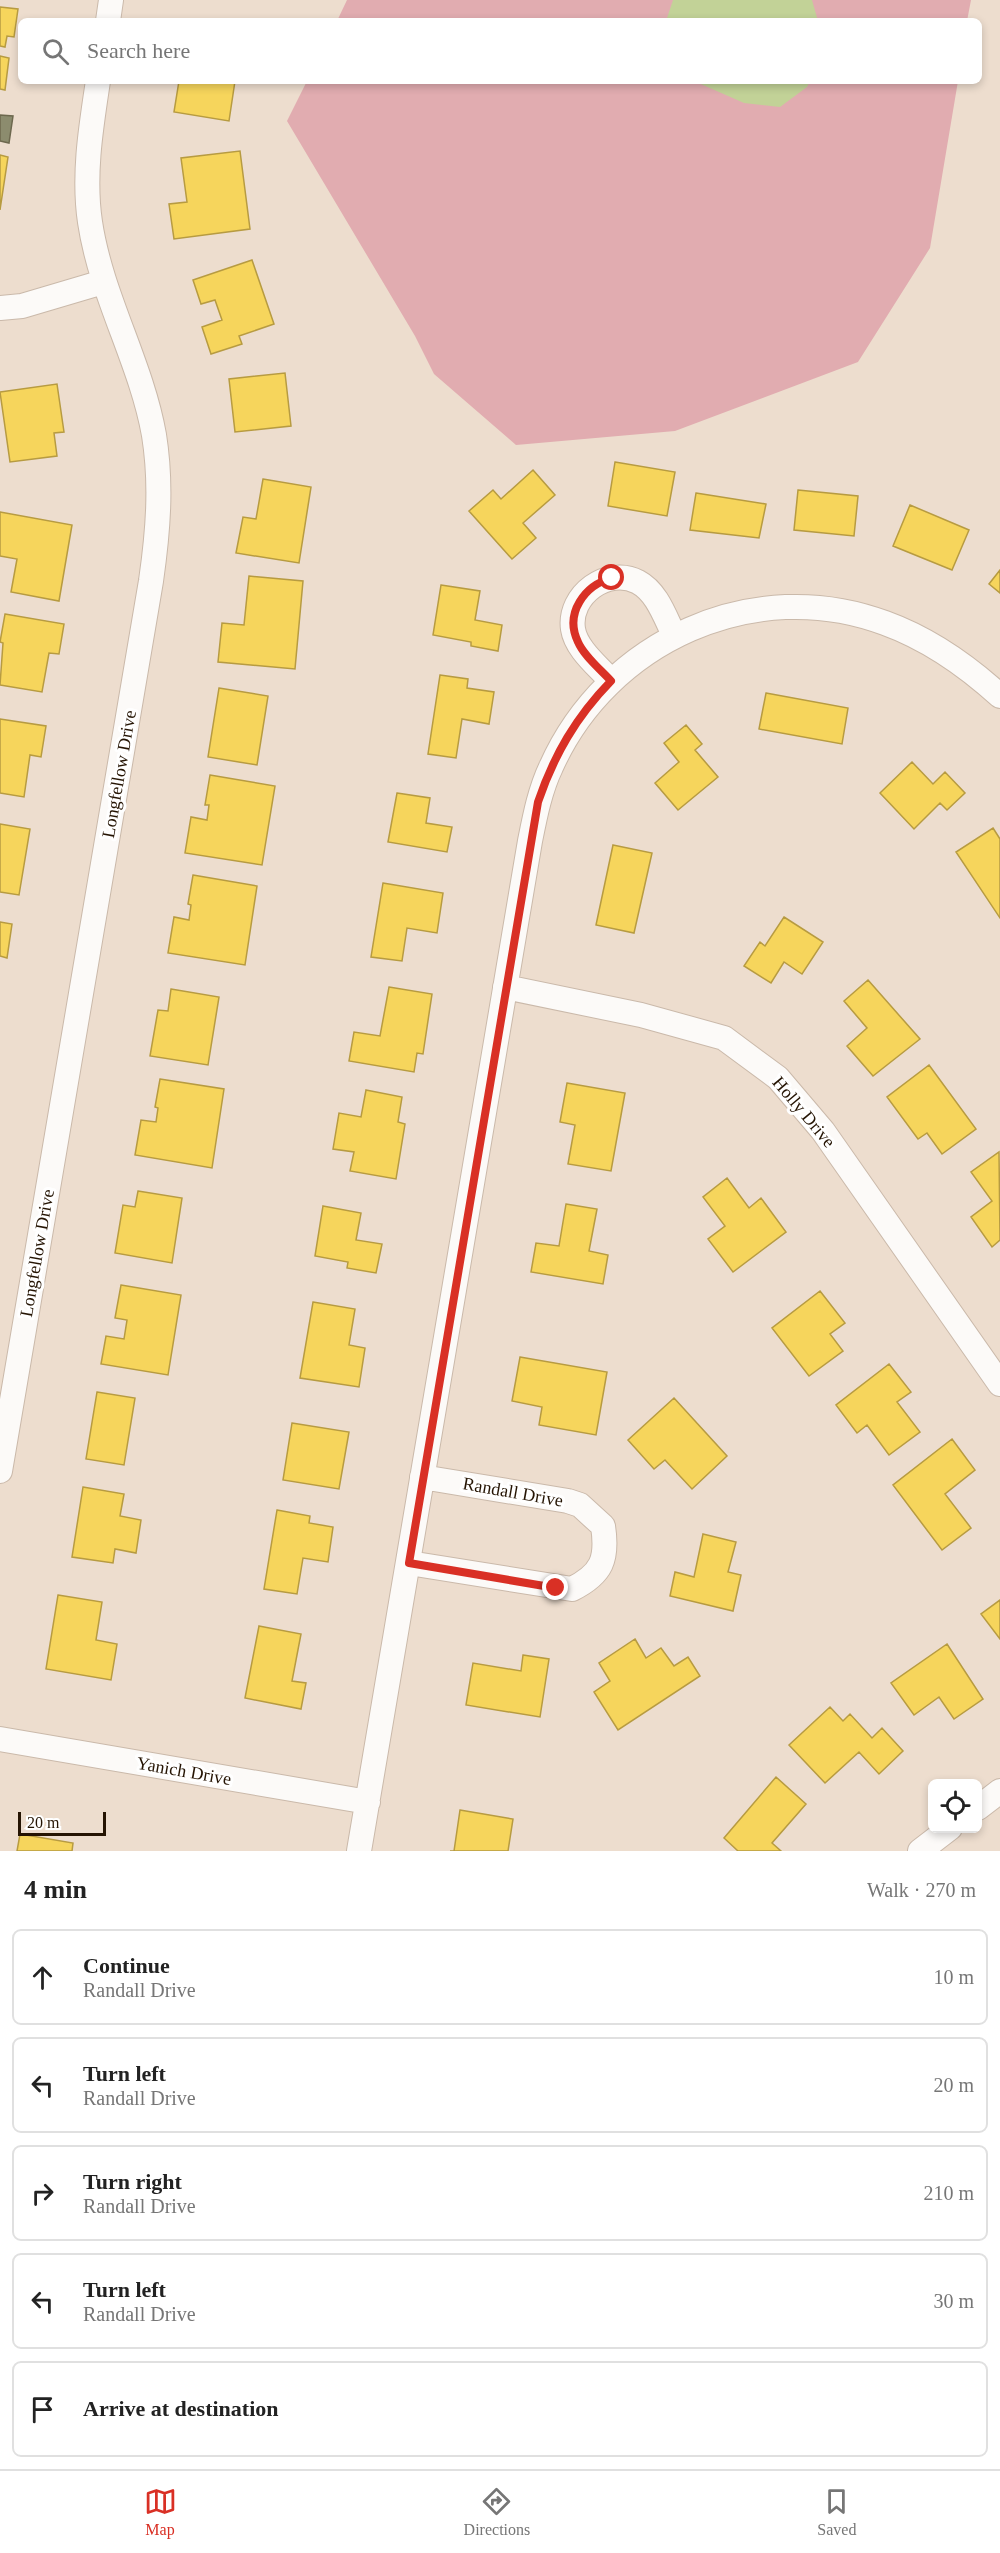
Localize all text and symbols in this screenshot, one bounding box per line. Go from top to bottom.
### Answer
search box [18,18,982,84]
icon: search [39,35,72,68]
text: Search here [87,38,190,63]
route start [598,564,624,590]
street label: Longfellow Drive [98,709,140,839]
street label: Holly Drive [769,1072,839,1152]
street label: Longfellow Drive [16,1188,58,1318]
street label: Randall Drive [461,1473,565,1511]
route end [542,1574,568,1600]
street label: Yanich Drive [135,1753,233,1789]
map controls [928,1779,982,1833]
button: locate [928,1779,982,1833]
scale bar [18,1809,106,1836]
text: 20 m [27,1814,59,1831]
text: 4 min [24,1875,87,1904]
text: Walk · 270 m [867,1879,976,1901]
text: Continue [83,1953,170,1978]
icon: ahead [26,1961,59,1994]
text: 10 m [933,1966,974,1988]
text: Randall Drive [83,1979,196,2001]
text: Turn left [83,2061,166,2086]
icon: left [26,2069,59,2102]
text: 20 m [933,2074,974,2096]
text: Randall Drive [83,2087,196,2109]
text: Turn right [83,2169,182,2194]
icon: right [26,2177,59,2210]
text: 210 m [923,2182,974,2204]
text: Randall Drive [83,2195,196,2217]
text: Turn left [83,2277,166,2302]
icon: left [26,2285,59,2318]
text: 30 m [933,2290,974,2312]
text: Randall Drive [83,2303,196,2325]
icon: arrive [26,2393,59,2426]
text: Arrive at destination [83,2396,279,2421]
tab: Map [144,2485,177,2539]
tab: Directions [464,2485,530,2539]
tab: Saved [817,2485,856,2539]

